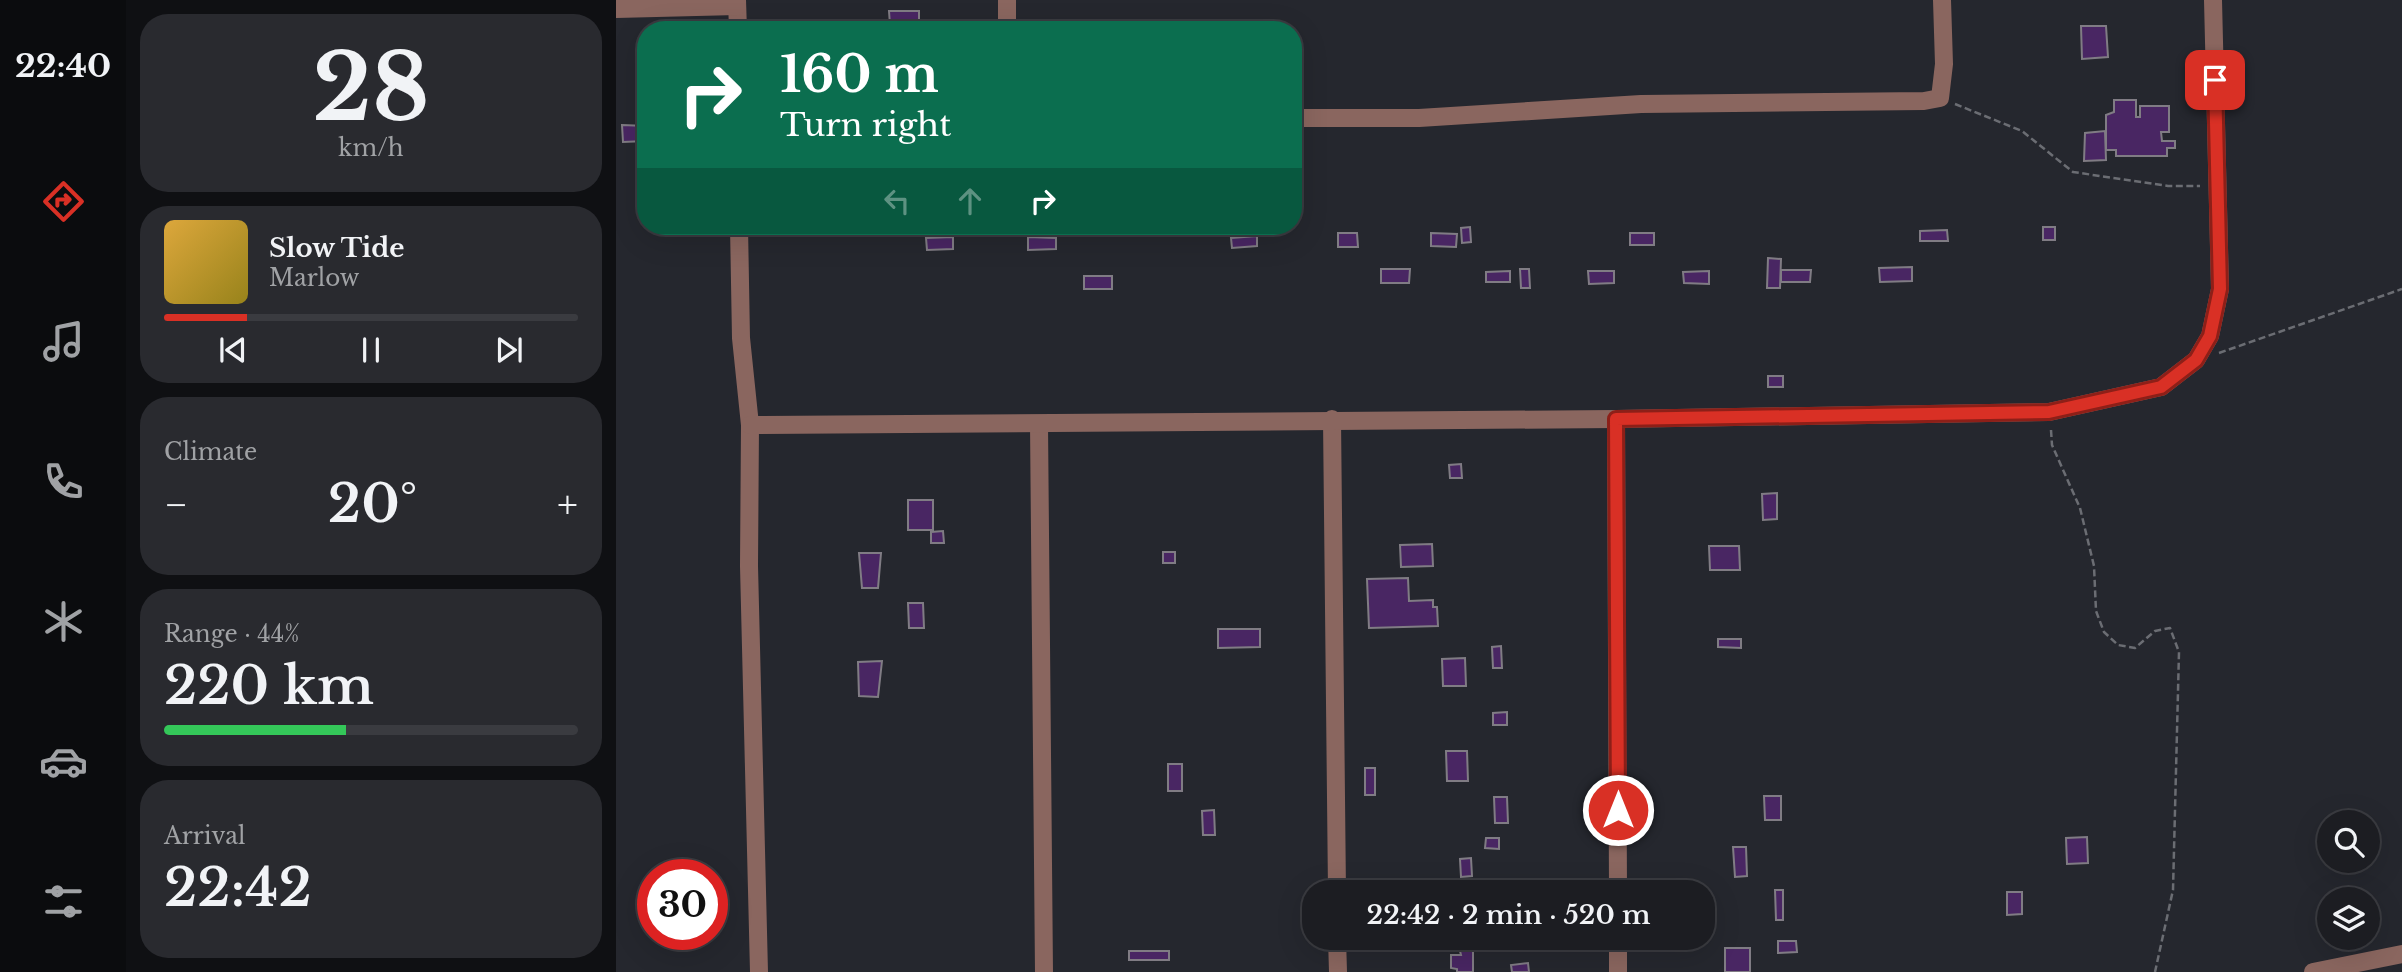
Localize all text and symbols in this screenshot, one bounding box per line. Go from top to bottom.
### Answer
text: 28 [312,32,430,145]
text: 160 m [780,44,939,105]
text: 22:40 [15,46,111,86]
icon: right [665,49,756,140]
pin [2185,50,2245,110]
icon: arrive [2196,61,2234,99]
text: Turn right [780,105,951,145]
text: km/h [338,134,404,162]
icon: directions [39,177,88,226]
icon: left [878,182,916,220]
icon: ahead [951,182,989,220]
icon: right [1024,182,1062,220]
text: Slow Tide [269,232,405,264]
text: Marlow [269,264,359,292]
icon: music [39,317,88,366]
icon: previous [214,331,252,369]
icon: pause [352,331,390,369]
icon: next [490,331,528,369]
text: Climate [164,438,257,466]
icon: phone [39,457,88,506]
text: 20° [328,472,417,536]
text: − [164,481,188,528]
text: + [557,481,578,528]
icon: climate [39,597,88,646]
text: Range · 44% [164,620,300,648]
text: 220 km [164,654,374,718]
icon: car [39,737,88,786]
position arrow [1581,773,1655,847]
map controls [2317,810,2380,950]
button: search [2317,810,2380,873]
text: Arrival [164,822,245,850]
text: 22:42 [164,856,312,920]
speed limit sign: 30 [637,859,728,950]
icon: filters [39,877,88,926]
button: layers [2317,887,2380,950]
text: 22:42 · 2 min · 520 m [1367,899,1650,931]

